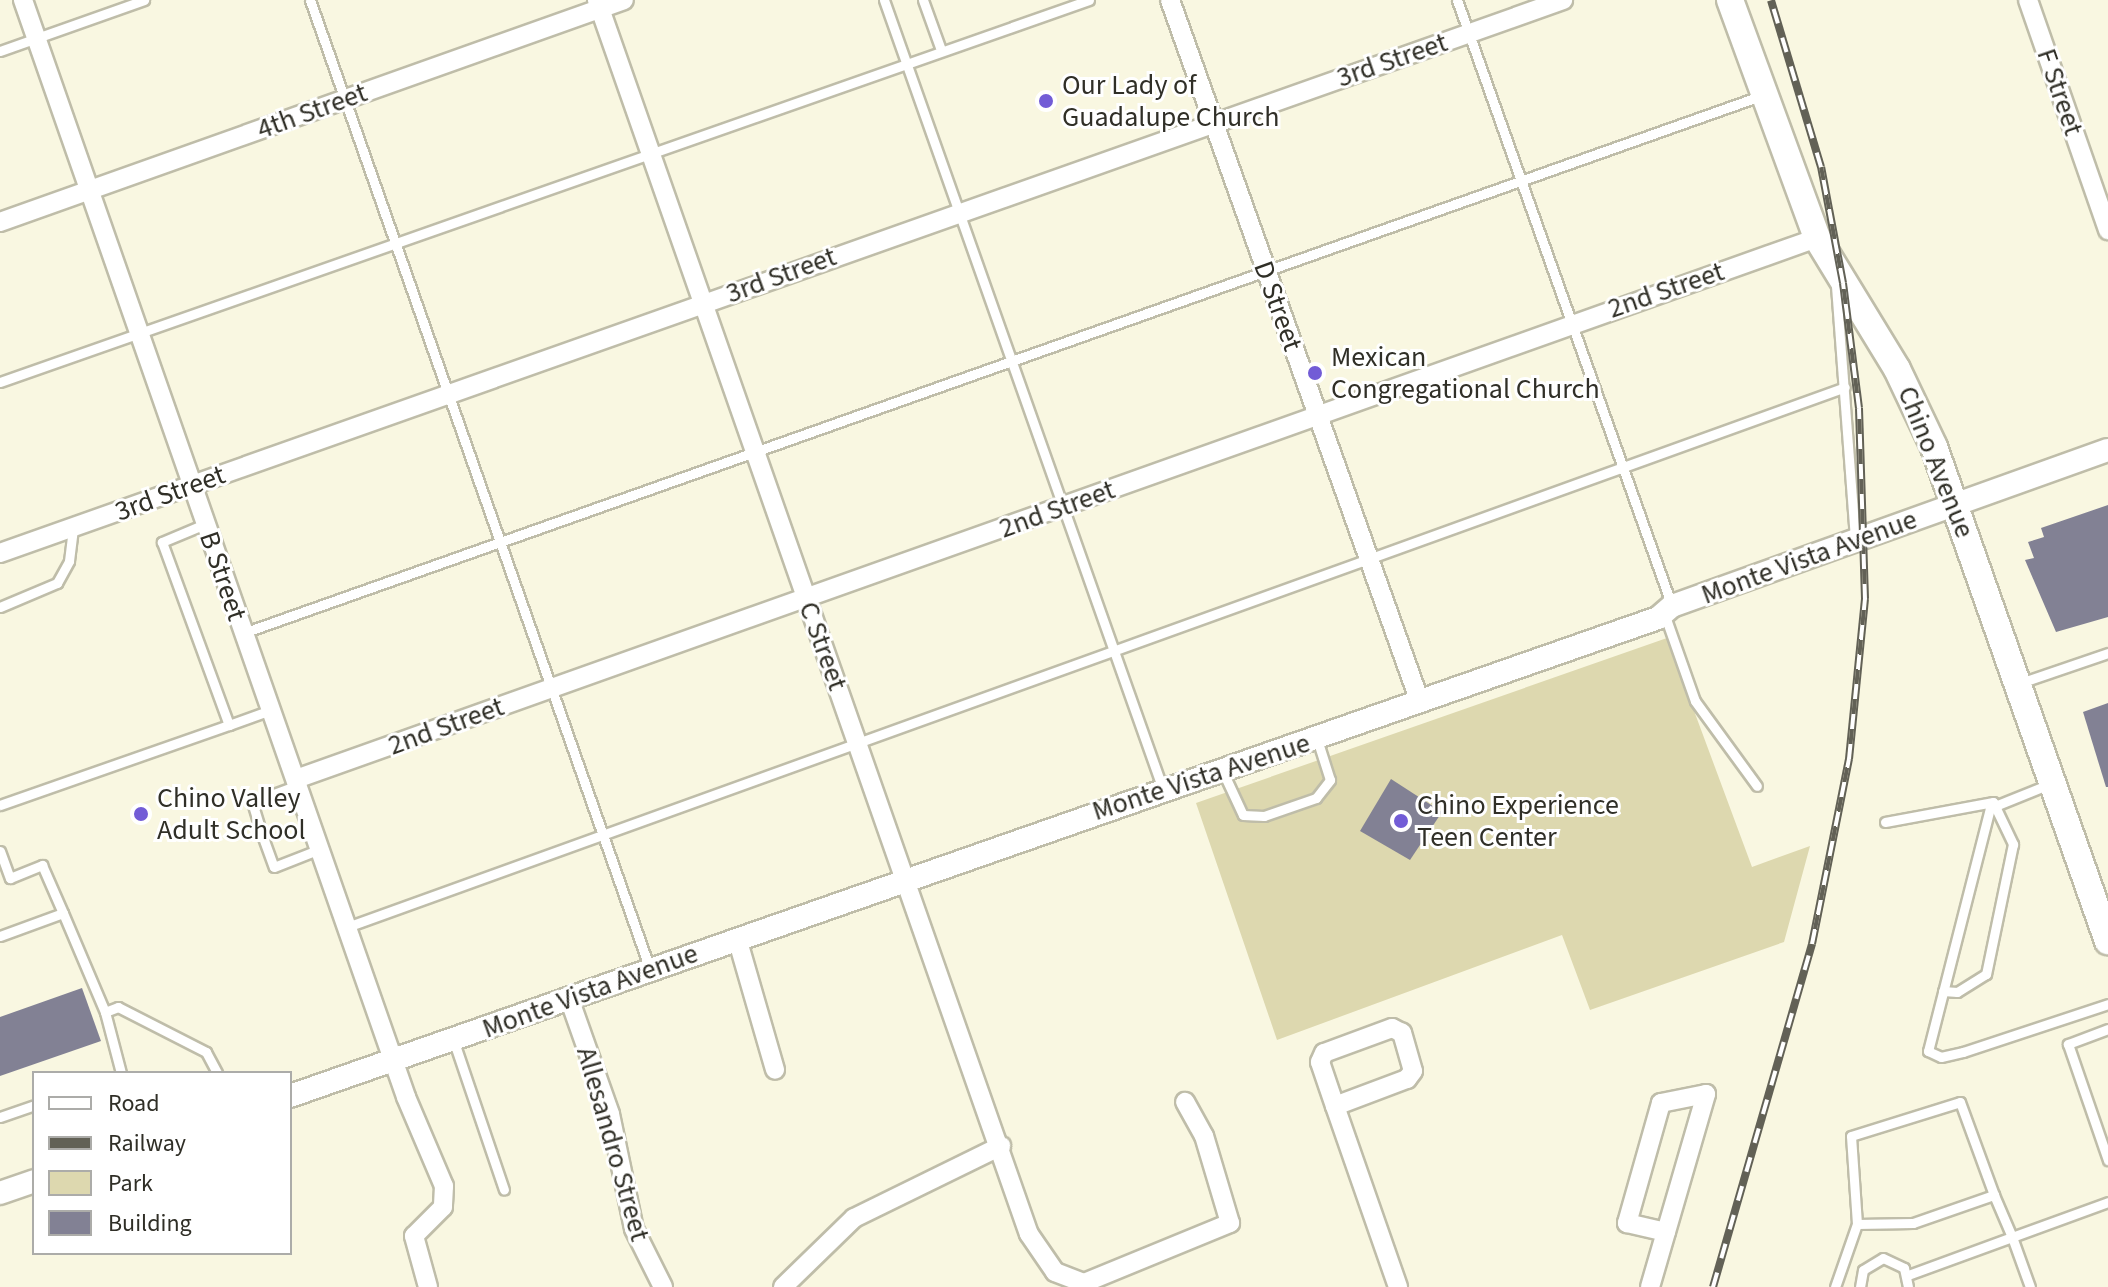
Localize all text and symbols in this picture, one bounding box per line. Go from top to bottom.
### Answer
street label: 3rd Street [1332,25,1452,95]
street label: F Street [2030,44,2090,140]
place label: Our Lady of Guadalupe Church [1062,68,1280,134]
street label: 4th Street [253,76,371,146]
marker: Our Lady of Guadalupe Church [1037,92,1055,110]
street label: 3rd Street [721,240,841,310]
street label: 2nd Street [1604,254,1728,326]
street label: D Street [1246,257,1310,355]
place label: Mexican Congregational Church [1331,340,1600,406]
marker: Mexican Congregational Church [1306,364,1324,382]
street label: Chino Avenue [1890,381,1982,543]
street label: 3rd Street [110,458,230,528]
street label: 2nd Street [995,473,1119,545]
street label: Monte Vista Avenue [1697,502,1921,612]
street label: B Street [192,527,254,625]
street label: C Street [792,597,854,695]
street label: 2nd Street [384,690,508,762]
street label: Monte Vista Avenue [1088,726,1314,828]
place label: Chino Valley Adult School [157,781,306,847]
place label: Chino Experience Teen Center [1417,788,1619,854]
marker: Chino Valley Adult School [132,805,150,823]
marker: Chino Experience Teen Center [1392,812,1410,830]
street label: Monte Vista Avenue [478,936,702,1046]
street label: Allesandro Street [569,1043,657,1245]
legend [32,1071,292,1255]
text: Road [108,1086,160,1121]
text: Railway [108,1126,186,1161]
text: Park [108,1166,153,1201]
text: Building [108,1206,192,1241]

